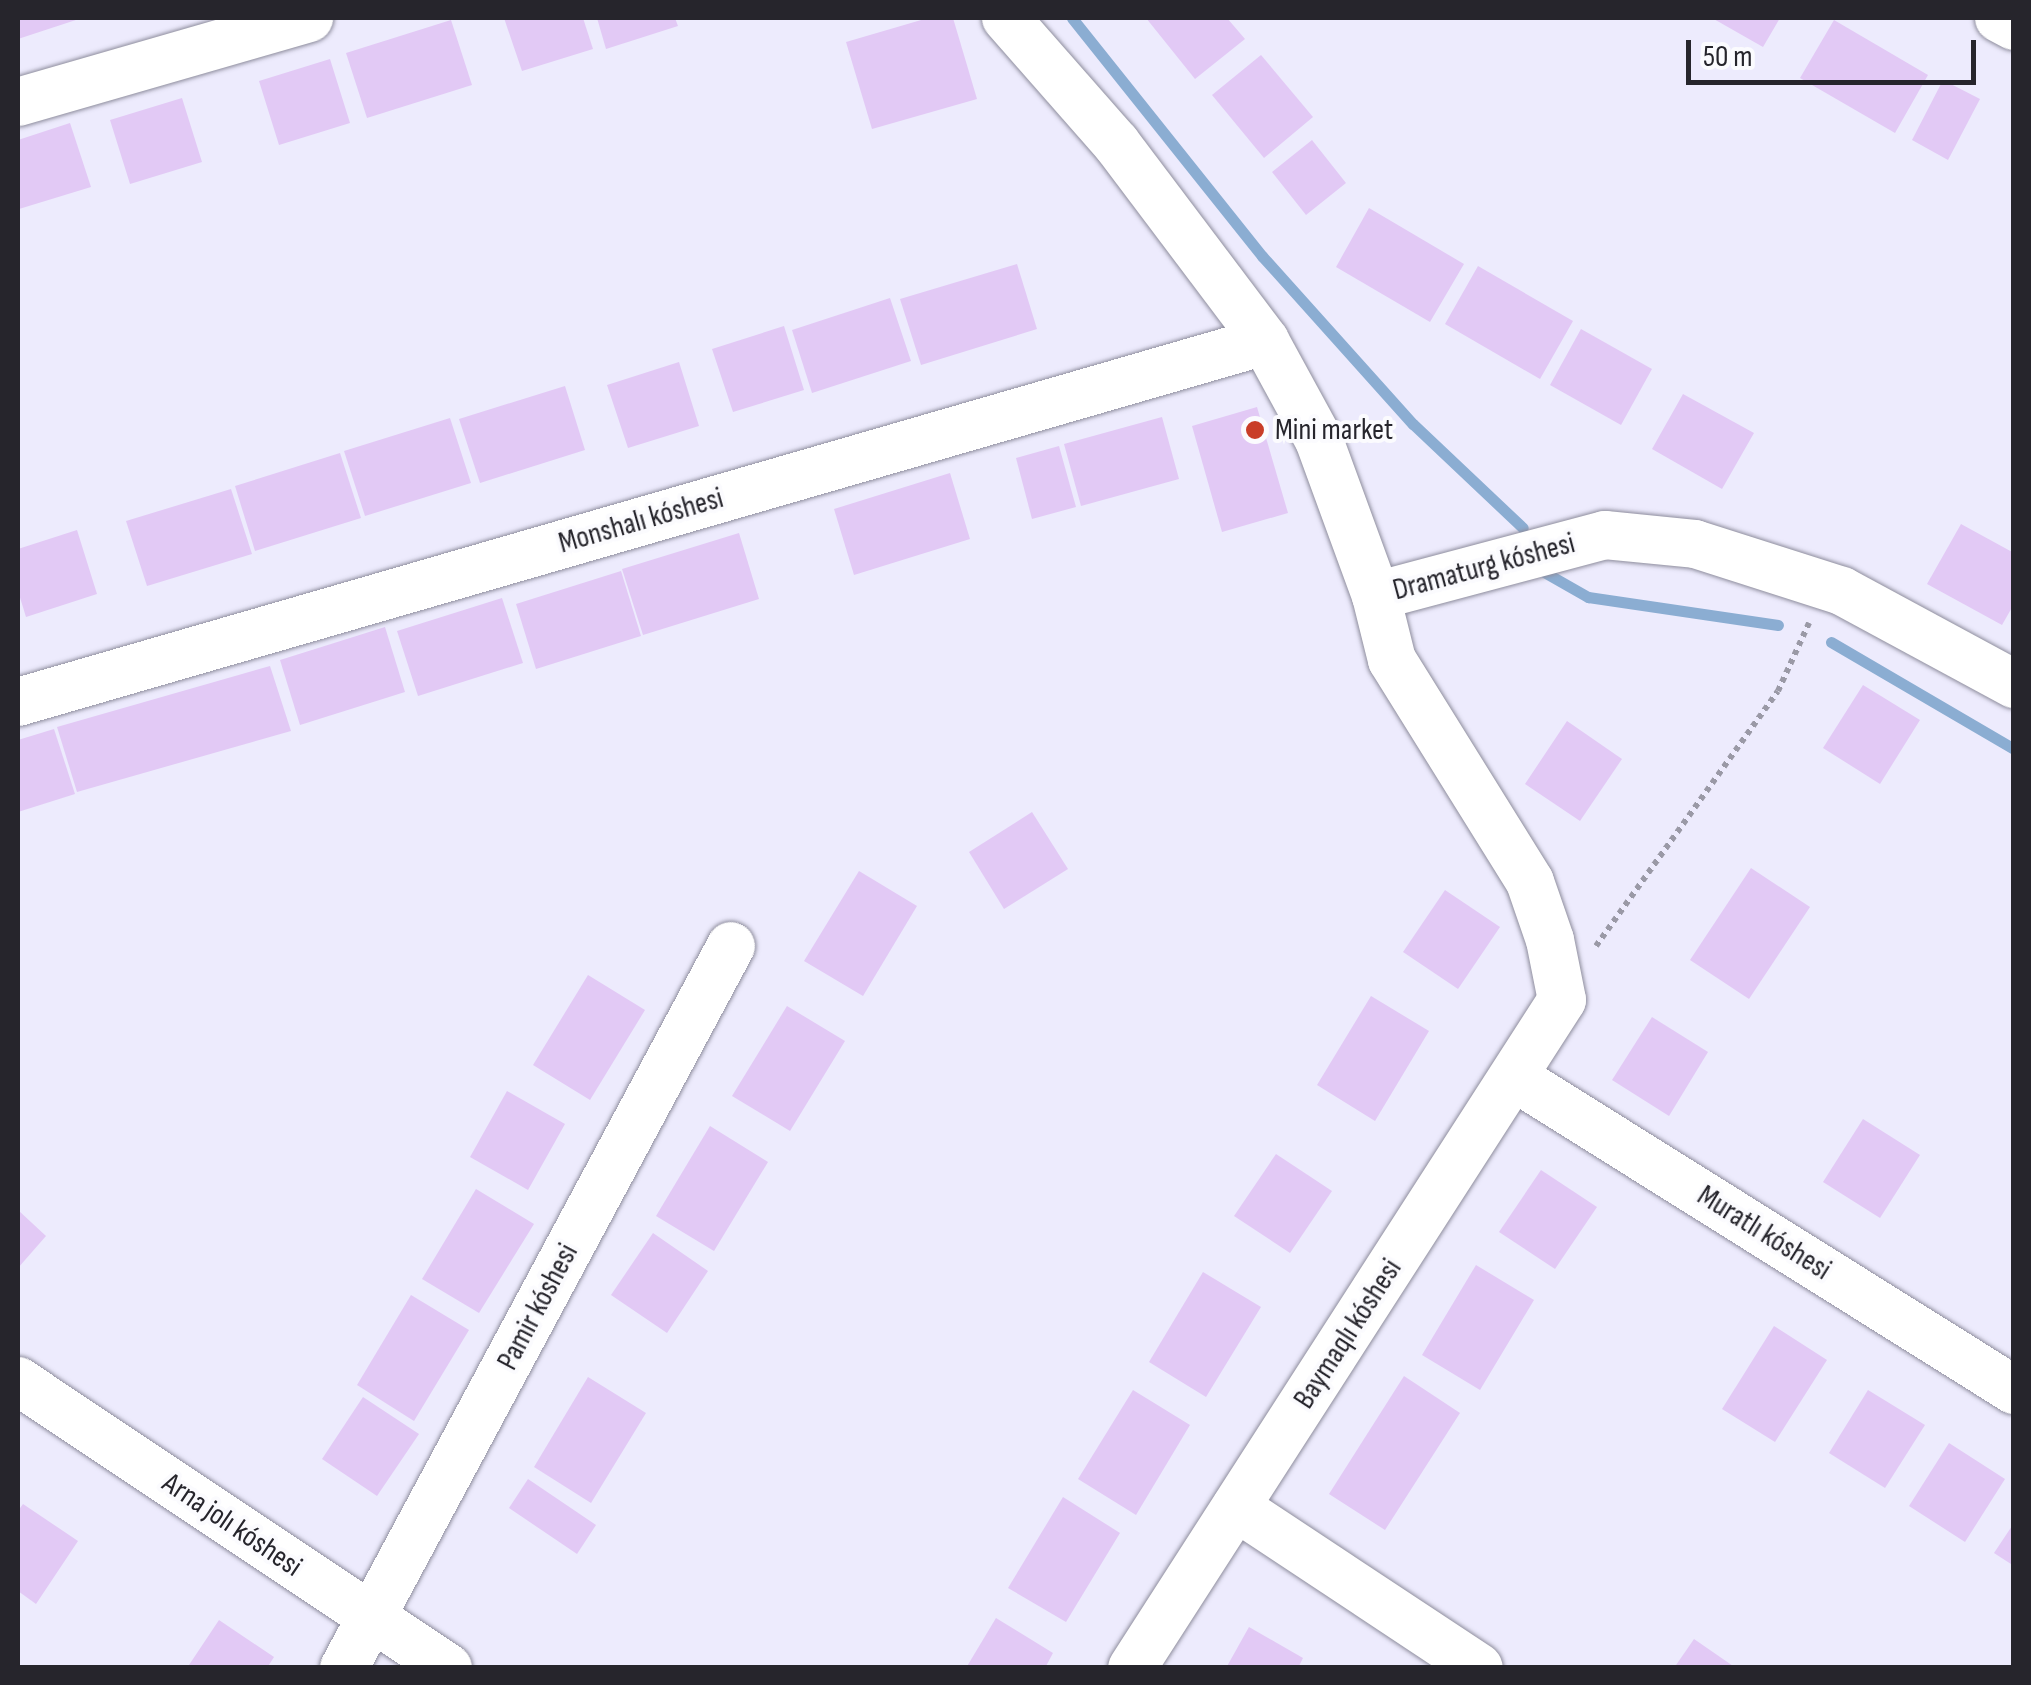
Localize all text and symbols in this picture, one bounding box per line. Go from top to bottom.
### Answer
scale bar [1691,20,1981,82]
text: 50 m [1703,39,1752,75]
place label: Mini market [1275,412,1393,448]
marker: Mini market [1244,419,1266,441]
street label: Monshalı kóshesi [554,480,728,562]
street label: Dramaturg kóshesi [1389,525,1579,609]
street label: Muratlı kóshesi [1691,1178,1837,1288]
street label: Pamir kóshesi [490,1238,586,1376]
street label: Baymaqlı kóshesi [1286,1252,1410,1416]
street label: Arna jolı kóshesi [155,1465,309,1585]

